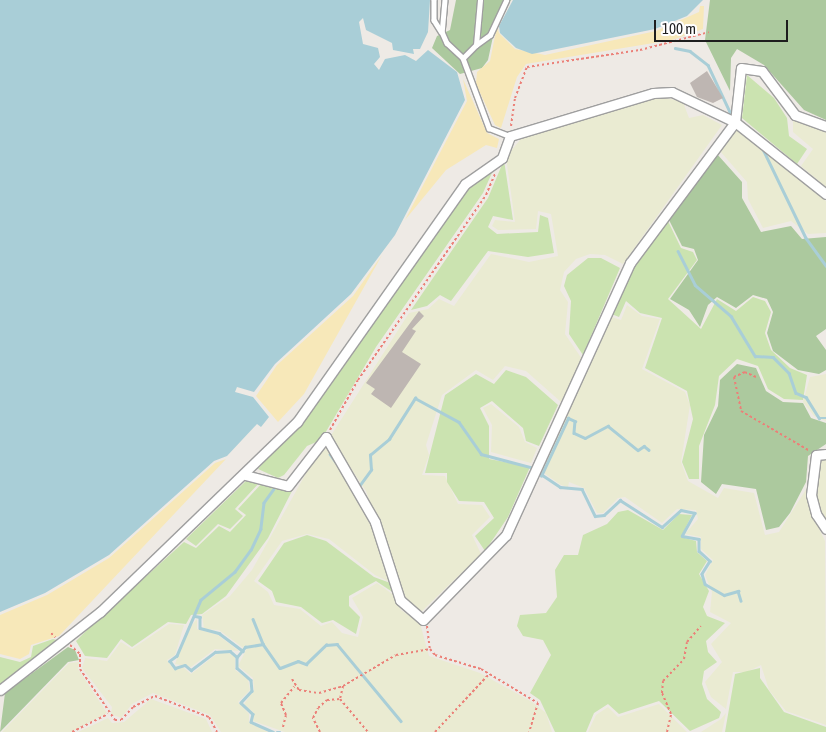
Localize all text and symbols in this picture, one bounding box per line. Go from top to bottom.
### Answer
scale bar [656,10,790,42]
text: 100 m [662,20,696,37]

